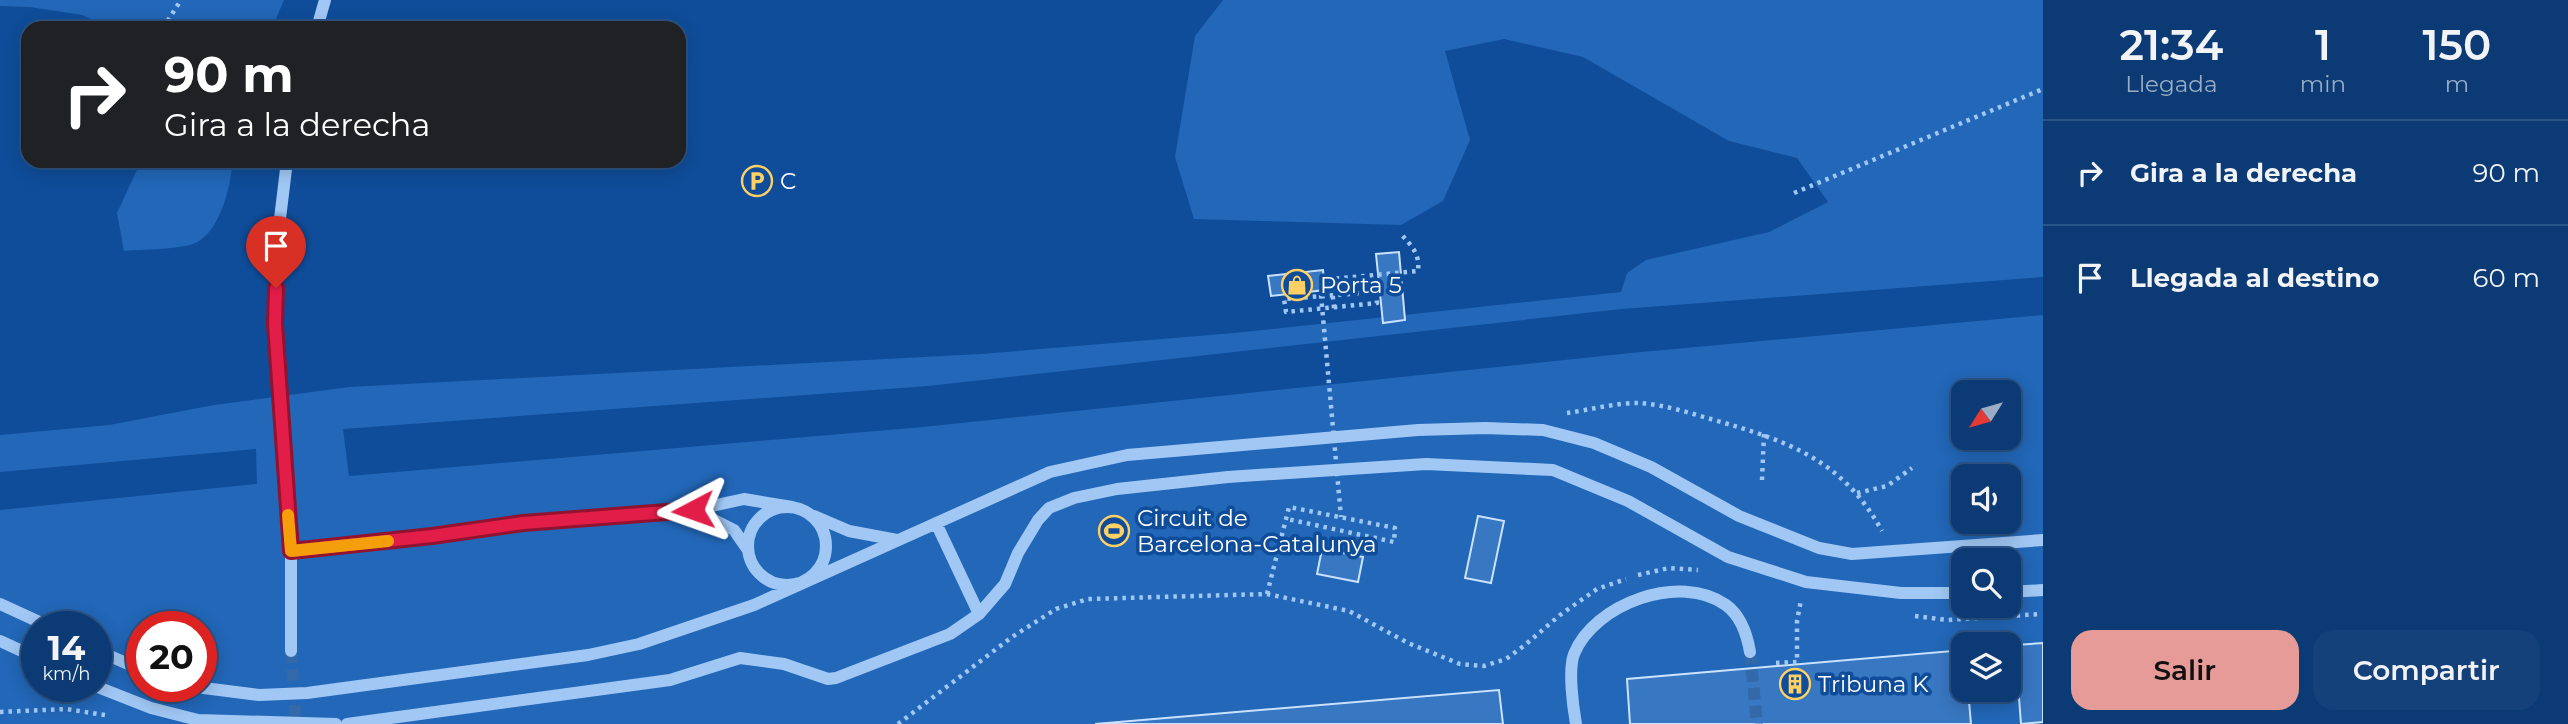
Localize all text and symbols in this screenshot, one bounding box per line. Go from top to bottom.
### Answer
text: 21:34 [2120,19,2223,71]
text: 1 [2315,19,2331,71]
text: 150 [2423,19,2491,71]
text: 90 m [164,45,294,104]
icon: right [49,49,140,140]
text: Llegada [2125,70,2217,98]
text: min [2300,70,2346,98]
text: m [2445,70,2469,98]
text: Gira a la derecha [164,105,430,144]
icon: right [2071,154,2109,192]
text: Gira a la derecha [2130,157,2357,189]
text: 90 m [2473,157,2540,189]
parking icon: C [740,164,774,198]
place label: C [780,167,796,195]
pin [246,216,306,288]
icon: arrive [257,227,295,265]
icon: arrive [2071,259,2109,297]
text: Llegada al destino [2130,262,2379,294]
text: 60 m [2473,262,2540,294]
shop icon: Porta 5 [1280,268,1314,302]
place label: Porta 5 [1320,271,1402,299]
north arrow [1951,380,2021,450]
map controls [1951,380,2021,702]
button: sound [1951,464,2021,534]
position arrow [656,473,730,547]
place label: Circuit de Barcelona-Catalunya [1137,504,1377,558]
sports icon: Circuit de Barcelona-Catalunya [1097,514,1131,548]
button: search [1951,548,2021,618]
speed limit sign: 20 [126,611,217,702]
text: 14 [48,626,85,669]
button: Salir [2071,630,2299,710]
button: Compartir [2313,630,2540,710]
button: layers [1951,632,2021,702]
text: km/h [42,663,91,685]
building icon: Tribuna K [1778,667,1812,701]
place label: Tribuna K [1818,670,1929,698]

